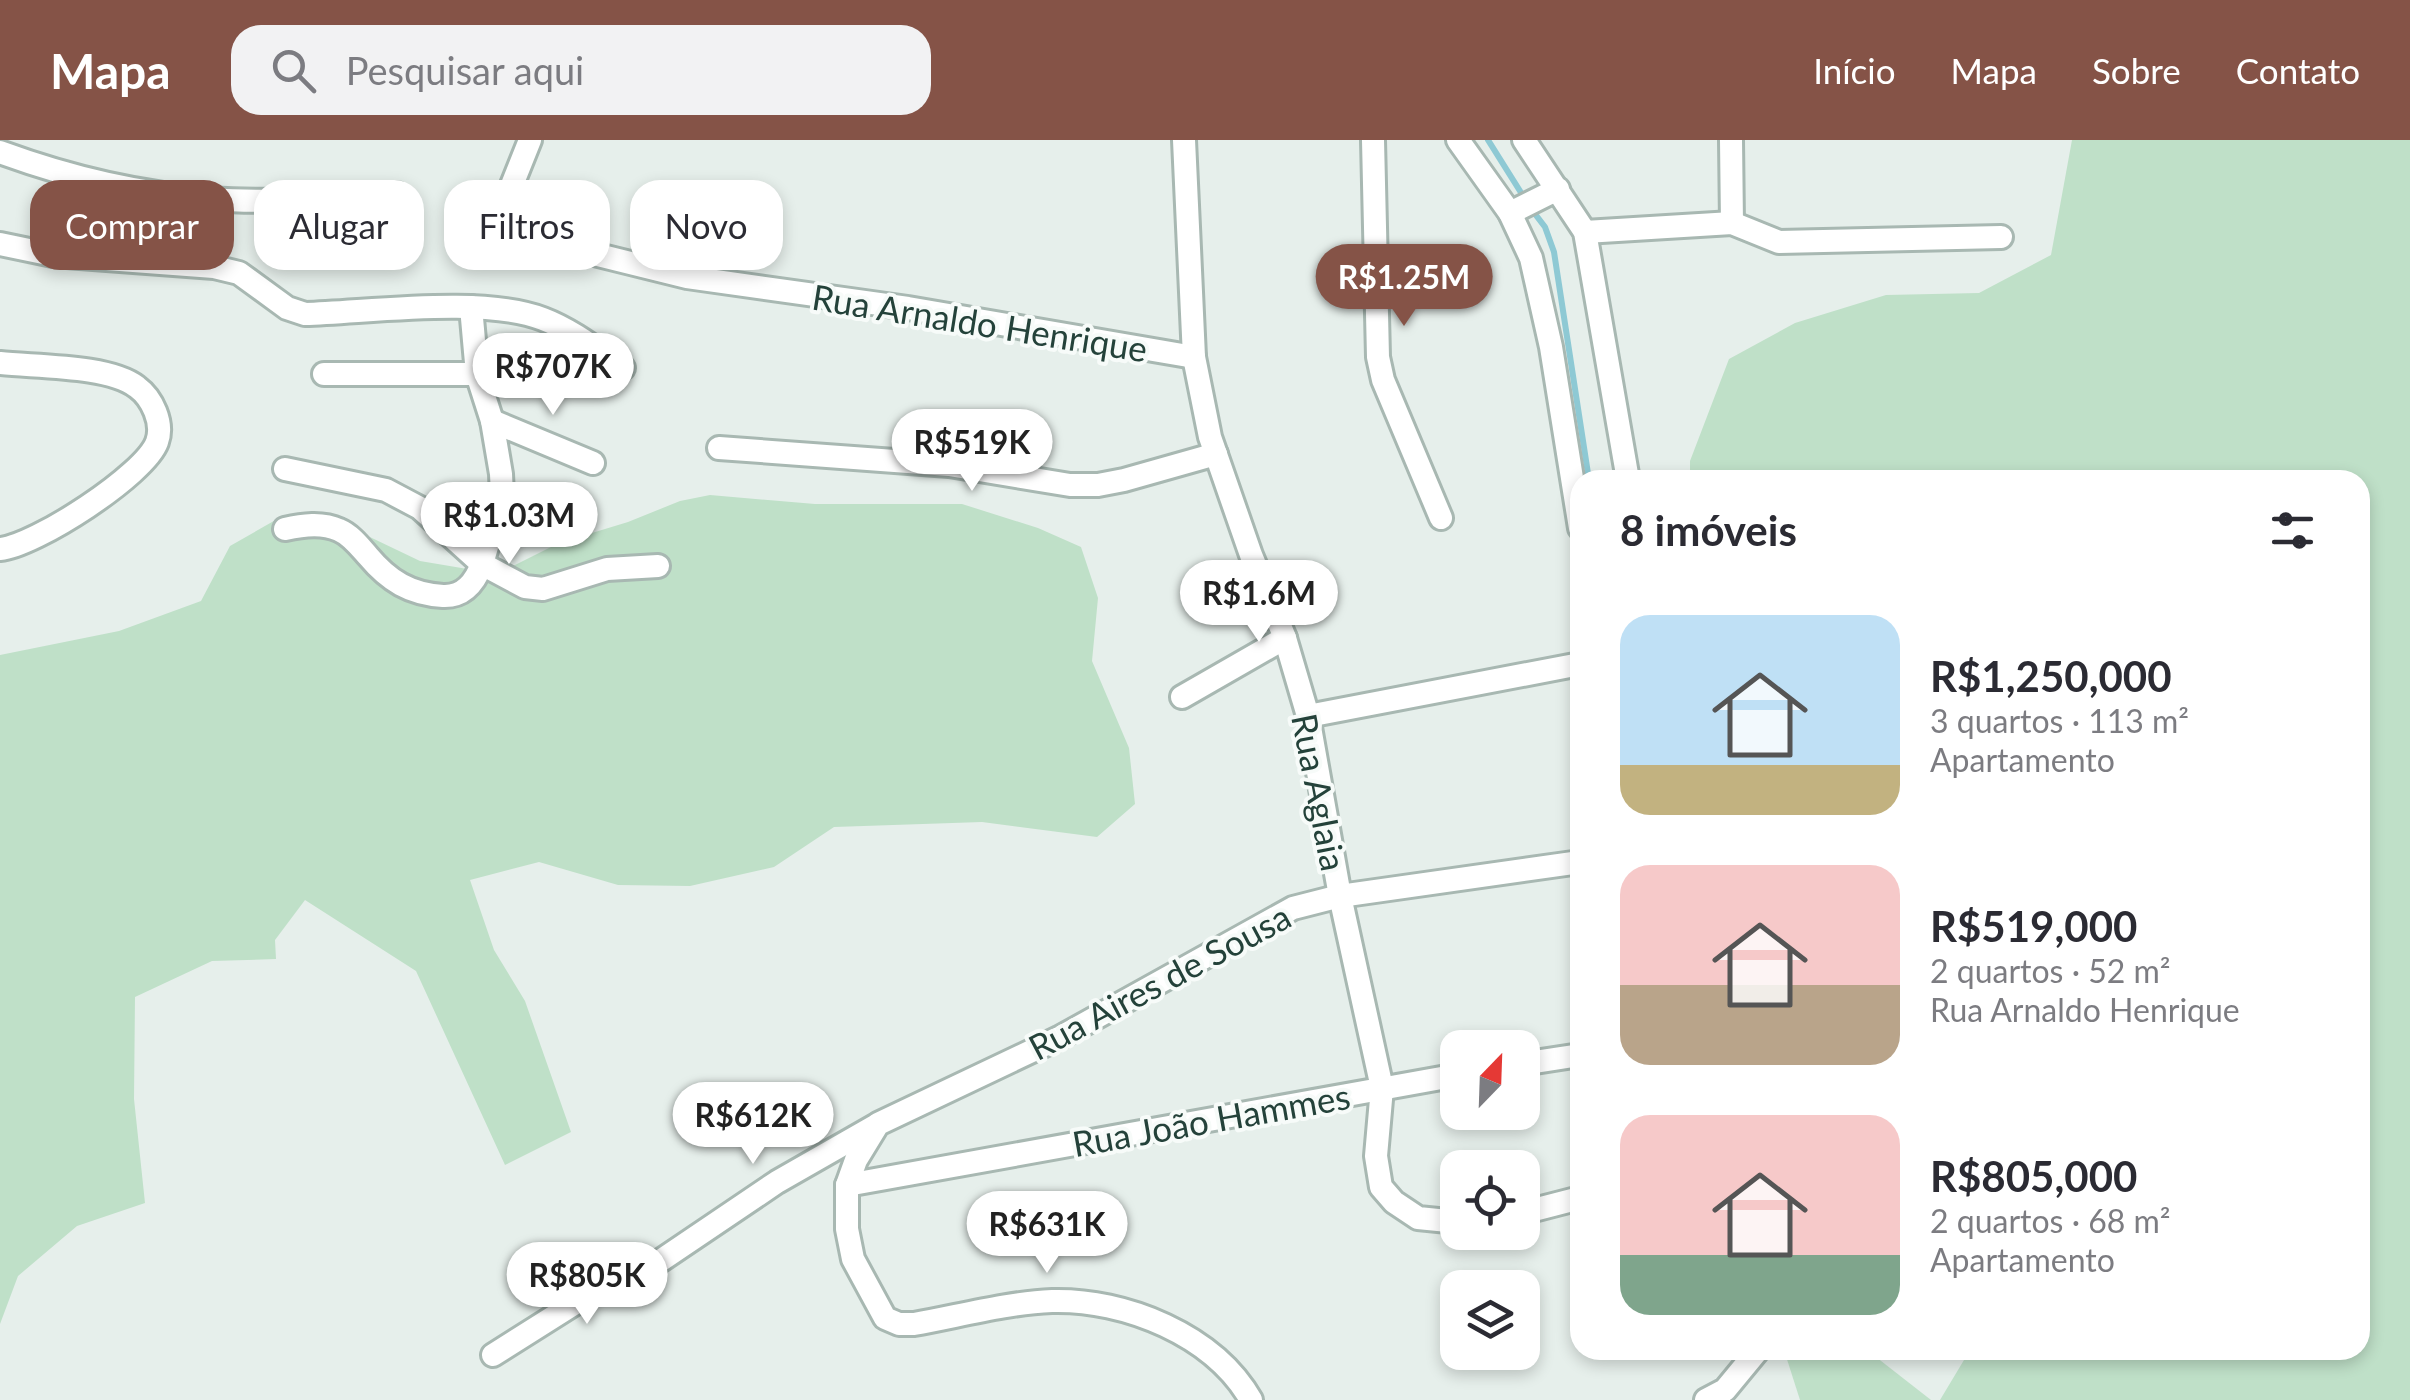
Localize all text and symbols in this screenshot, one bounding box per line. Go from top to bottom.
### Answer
search box [231,25,931,115]
text: Mapa [50,42,171,99]
icon: search [266,43,321,98]
text: Pesquisar aqui [346,47,584,93]
text: Início [1813,49,1896,91]
text: Mapa [1951,49,2037,91]
text: Sobre [2092,49,2181,91]
text: Contato [2236,49,2360,91]
chip: Comprar [30,180,234,270]
chip: Alugar [254,180,424,270]
chip: Filtros [444,180,610,270]
chip: Novo [630,180,783,270]
pin: R$1.25M [1312,244,1496,329]
text: R$1.25M [1338,257,1470,296]
street label: Rua Arnaldo Henrique [809,275,1151,369]
pin: R$707K [472,333,634,418]
text: R$707K [495,346,611,385]
pin: R$519K [891,409,1053,494]
text: R$519K [914,422,1030,461]
pin: R$1.03M [417,482,601,567]
text: R$1.03M [443,495,575,534]
icon: filters [2265,503,2320,558]
text: 8 imóveis [1620,505,1797,555]
pin: R$1.6M [1178,560,1340,645]
text: R$1.6M [1202,573,1316,612]
text: R$1,250,000 [1930,651,2172,701]
icon: home [1700,655,1820,775]
text: 3 quartos · 113 m² [1930,701,2189,740]
street label: Rua Aglaia [1284,710,1356,874]
text: Apartamento [1930,740,2115,779]
street label: Rua Aires de Sousa [1021,894,1297,1068]
text: R$519,000 [1930,901,2137,951]
icon: home [1700,905,1820,1025]
text: 2 quartos · 52 m² [1930,951,2170,990]
text: Rua Arnaldo Henrique [1930,990,2240,1029]
north arrow [1440,1030,1540,1130]
map controls [1440,1030,1540,1370]
street label: Rua João Hammes [1069,1074,1353,1164]
pin: R$612K [672,1082,834,1167]
text: R$612K [695,1095,811,1134]
button: locate [1440,1150,1540,1250]
text: R$805,000 [1930,1151,2137,1201]
icon: home [1700,1155,1820,1275]
pin: R$631K [966,1191,1128,1276]
text: 2 quartos · 68 m² [1930,1201,2170,1240]
text: R$631K [989,1204,1105,1243]
text: Apartamento [1930,1240,2115,1279]
pin: R$805K [506,1242,668,1327]
text: R$805K [529,1255,645,1294]
button: layers [1440,1270,1540,1370]

